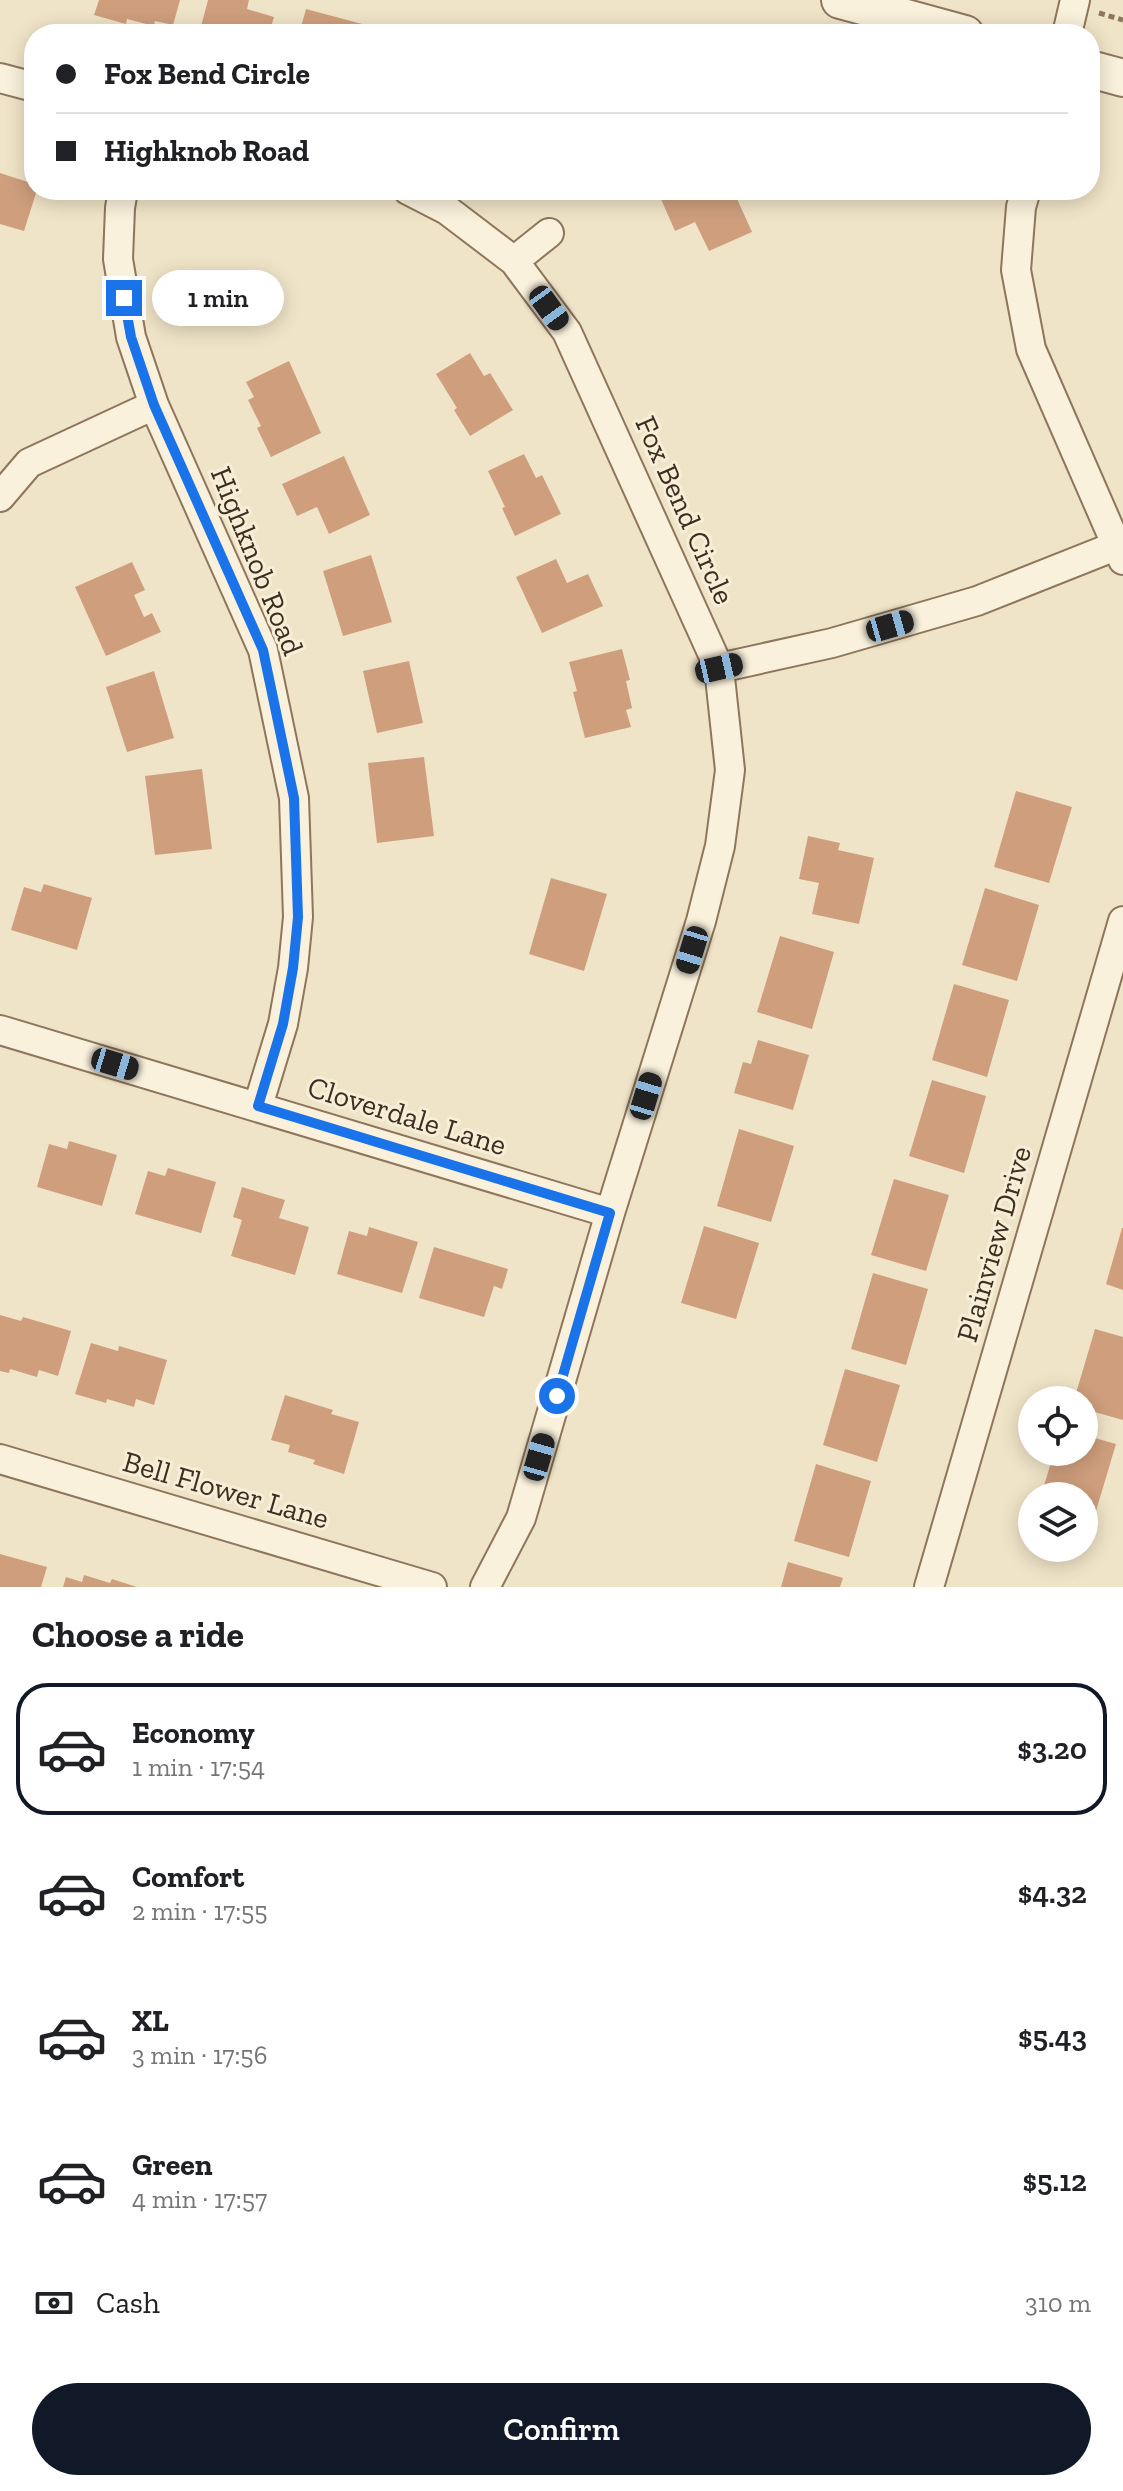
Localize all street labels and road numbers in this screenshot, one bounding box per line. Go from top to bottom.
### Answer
street label: Fox Bend Circle [627,410,743,610]
street label: Highknob Road [203,462,311,661]
street label: Cloverdale Lane [303,1069,511,1163]
street label: Plainview Drive [949,1142,1039,1346]
street label: Bell Flower Lane [119,1443,333,1537]

